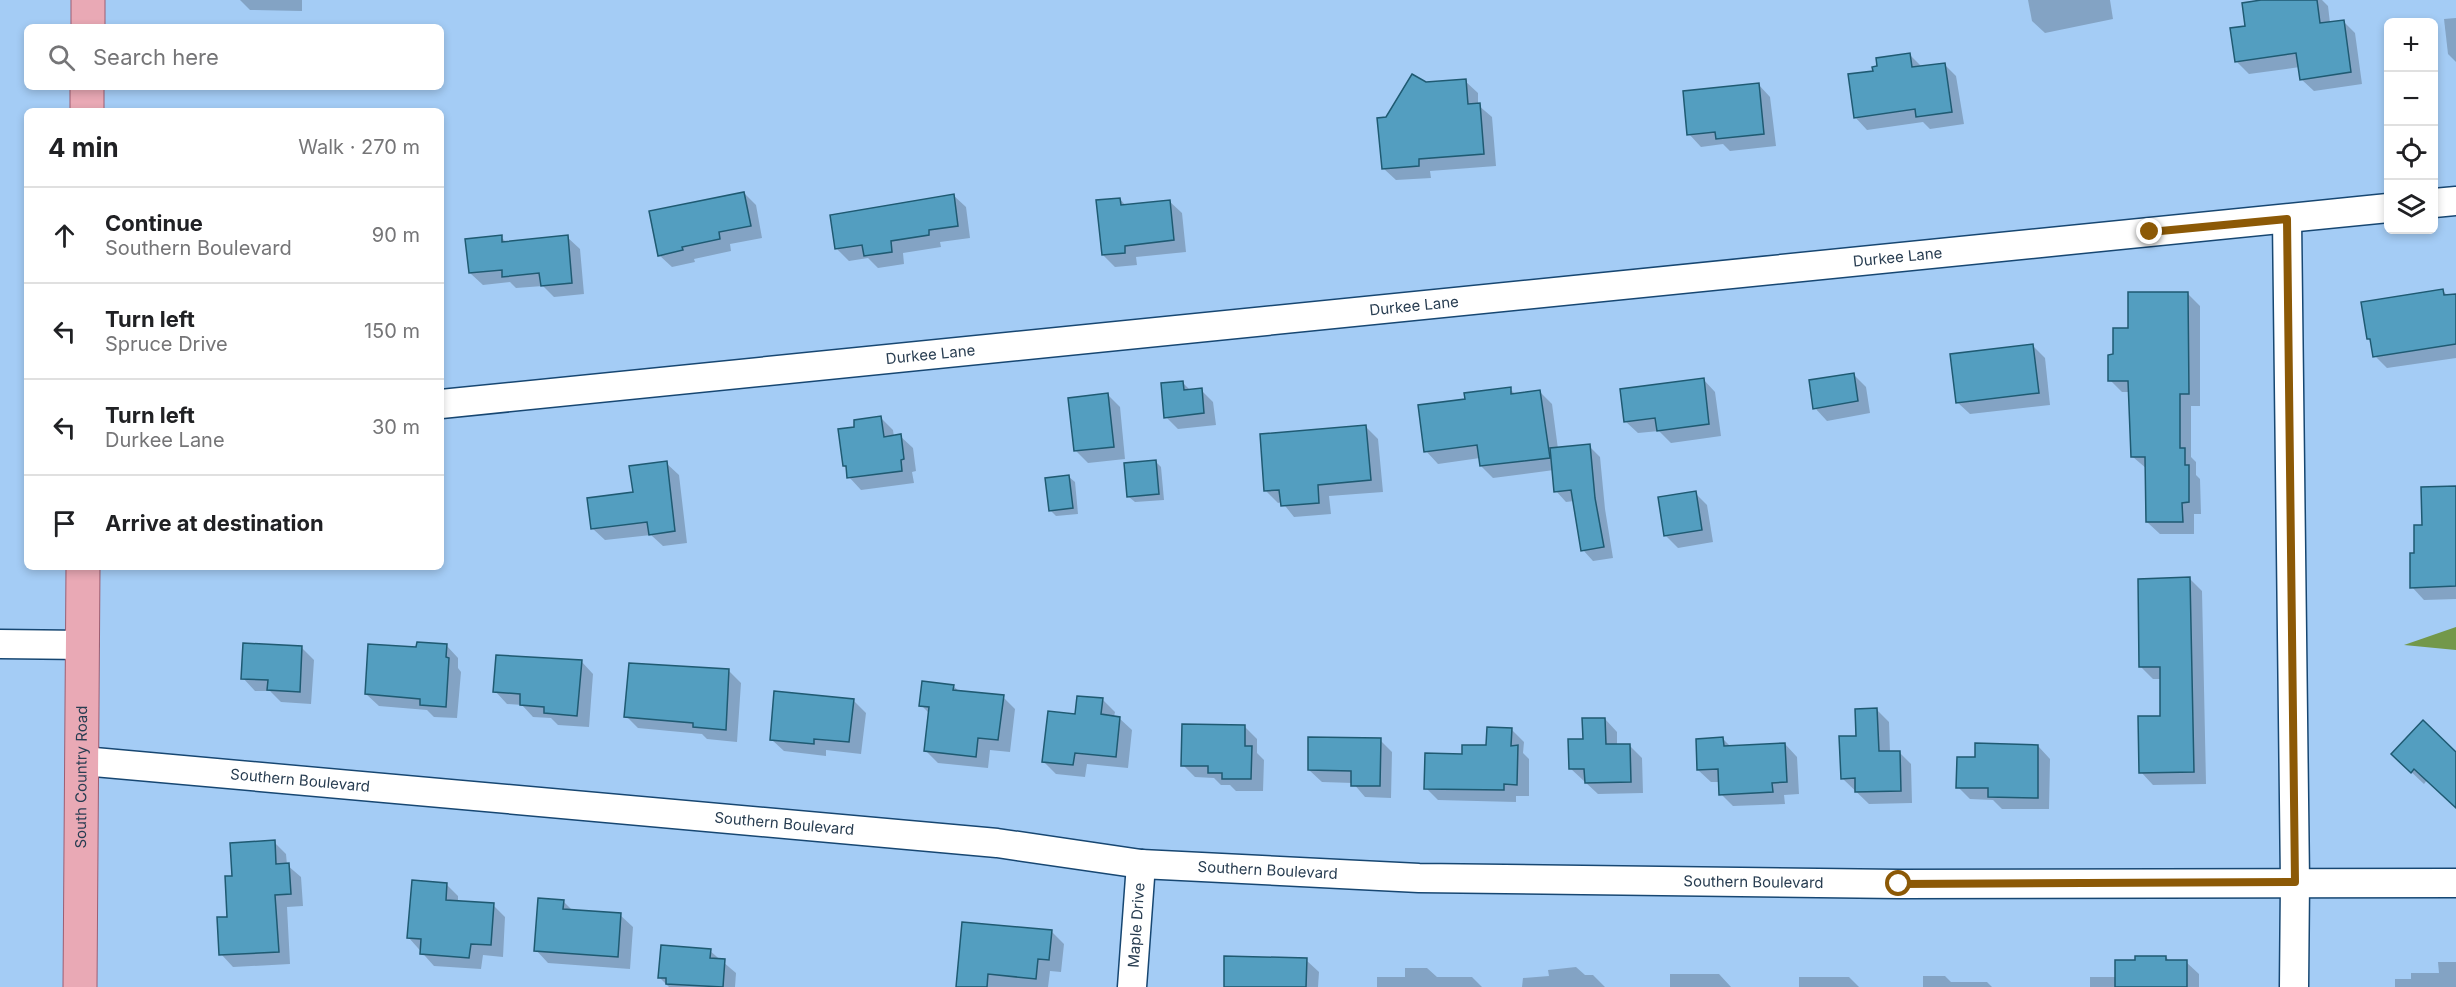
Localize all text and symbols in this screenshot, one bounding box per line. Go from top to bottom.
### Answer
map controls [2384,18,2438,234]
button: + [2384,18,2438,72]
search box [24,24,444,90]
icon: search [45,41,78,74]
text: Search here [93,44,219,70]
button: − [2384,72,2438,126]
button: locate [2384,126,2438,180]
text: 4 min [48,132,119,163]
text: Walk · 270 m [298,135,420,159]
button: layers [2384,180,2438,234]
text: Continue [105,210,203,236]
route end [2136,218,2162,244]
icon: ahead [48,219,81,252]
text: 90 m [372,223,420,247]
text: Southern Boulevard [105,236,292,260]
street label: Durkee Lane [1852,243,1943,271]
street label: Durkee Lane [1368,292,1460,319]
text: Turn left [105,306,195,332]
icon: left [48,315,81,348]
text: 150 m [364,319,420,343]
text: Spruce Drive [105,332,228,356]
street label: Durkee Lane [885,340,976,368]
text: Turn left [105,402,195,428]
icon: left [48,411,81,444]
text: 30 m [372,415,420,439]
text: Durkee Lane [105,428,225,452]
icon: arrive [48,507,81,540]
text: Arrive at destination [105,510,324,536]
street label: South Country Road [71,705,91,849]
street label: Southern Boulevard [229,764,371,796]
street label: Southern Boulevard [714,808,855,839]
street label: Southern Boulevard [1197,857,1338,883]
route start [1885,870,1911,896]
street label: Southern Boulevard [1683,871,1824,892]
street label: Maple Drive [1123,882,1149,968]

